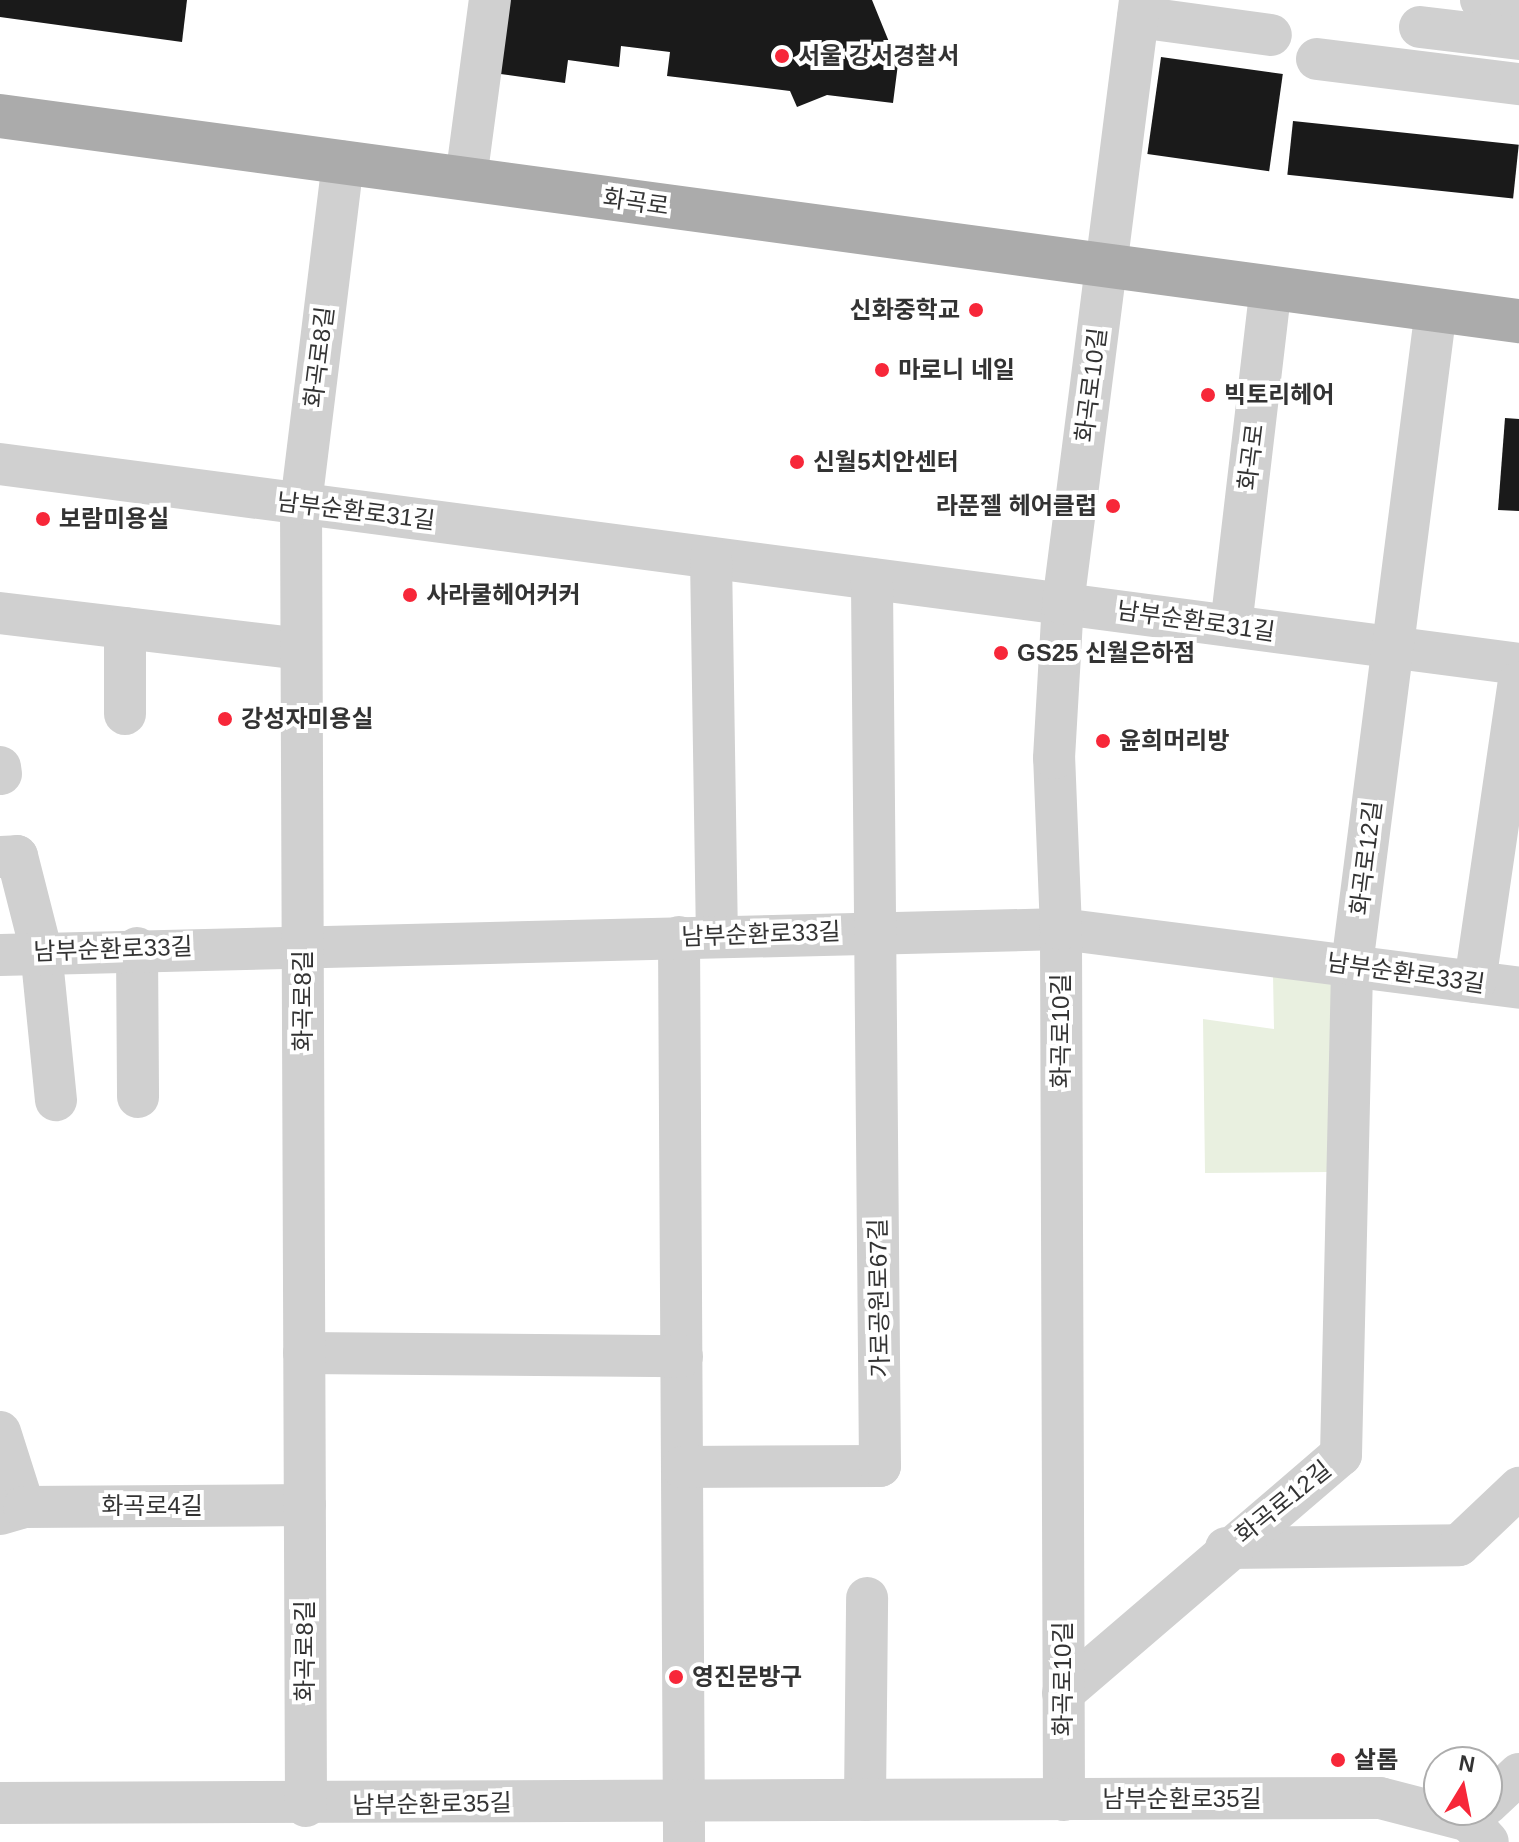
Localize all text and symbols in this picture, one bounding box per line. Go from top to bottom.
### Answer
place label: 서울 강서경찰서 [798,42,959,70]
marker: 서울 강서경찰서 [773,47,791,65]
street label: 화곡로 [601,183,671,221]
place label: 신화중학교 [850,296,960,324]
marker: 신화중학교 [967,301,985,319]
street label: 화곡로8길 [299,305,339,409]
street label: 화곡로10길 [1070,326,1112,444]
place label: 마로니 네일 [898,356,1015,384]
marker: 마로니 네일 [873,361,891,379]
place label: 빅토리헤어 [1224,381,1334,409]
marker: 빅토리헤어 [1199,386,1217,404]
street label: 화곡로 [1233,422,1269,492]
place label: 신월5치안센터 [813,448,959,476]
marker: 신월5치안센터 [788,453,806,471]
street label: 남부순환로31길 [275,487,437,535]
place label: 라푼젤 헤어클럽 [936,492,1097,520]
marker: 라푼젤 헤어클럽 [1104,497,1122,515]
place label: 보람미용실 [59,505,169,533]
marker: 보람미용실 [34,510,52,528]
place label: 사라쿨헤어커커 [426,581,581,609]
marker: 사라쿨헤어커커 [401,586,419,604]
street label: 남부순환로31길 [1115,596,1277,646]
place label: GS25 신월은하점 [1017,639,1195,667]
marker: GS25 신월은하점 [992,644,1010,662]
place label: 강성자미용실 [241,705,373,733]
marker: 강성자미용실 [216,710,234,728]
place label: 윤희머리방 [1119,727,1229,755]
marker: 윤희머리방 [1094,732,1112,750]
street label: 화곡로12길 [1345,799,1387,917]
street label: 남부순환로33길 [681,917,841,951]
street label: 남부순환로33길 [33,932,193,966]
street label: 남부순환로33길 [1325,948,1487,998]
street label: 화곡로8길 [289,950,317,1052]
street label: 화곡로10길 [1047,973,1075,1089]
street label: 가로공원로67길 [863,1218,895,1378]
street label: 화곡로12길 [1229,1455,1337,1549]
street label: 화곡로4길 [101,1492,203,1520]
street label: 화곡로8길 [291,1600,319,1702]
street label: 화곡로10길 [1049,1621,1077,1737]
place label: 영진문방구 [692,1663,802,1691]
marker: 영진문방구 [667,1668,685,1686]
place label: 살롬 [1354,1746,1398,1774]
north arrow [1423,1746,1503,1826]
text: N [1457,1750,1477,1778]
marker: 살롬 [1329,1751,1347,1769]
street label: 남부순환로35길 [1102,1785,1262,1813]
street label: 남부순환로35길 [352,1788,512,1820]

